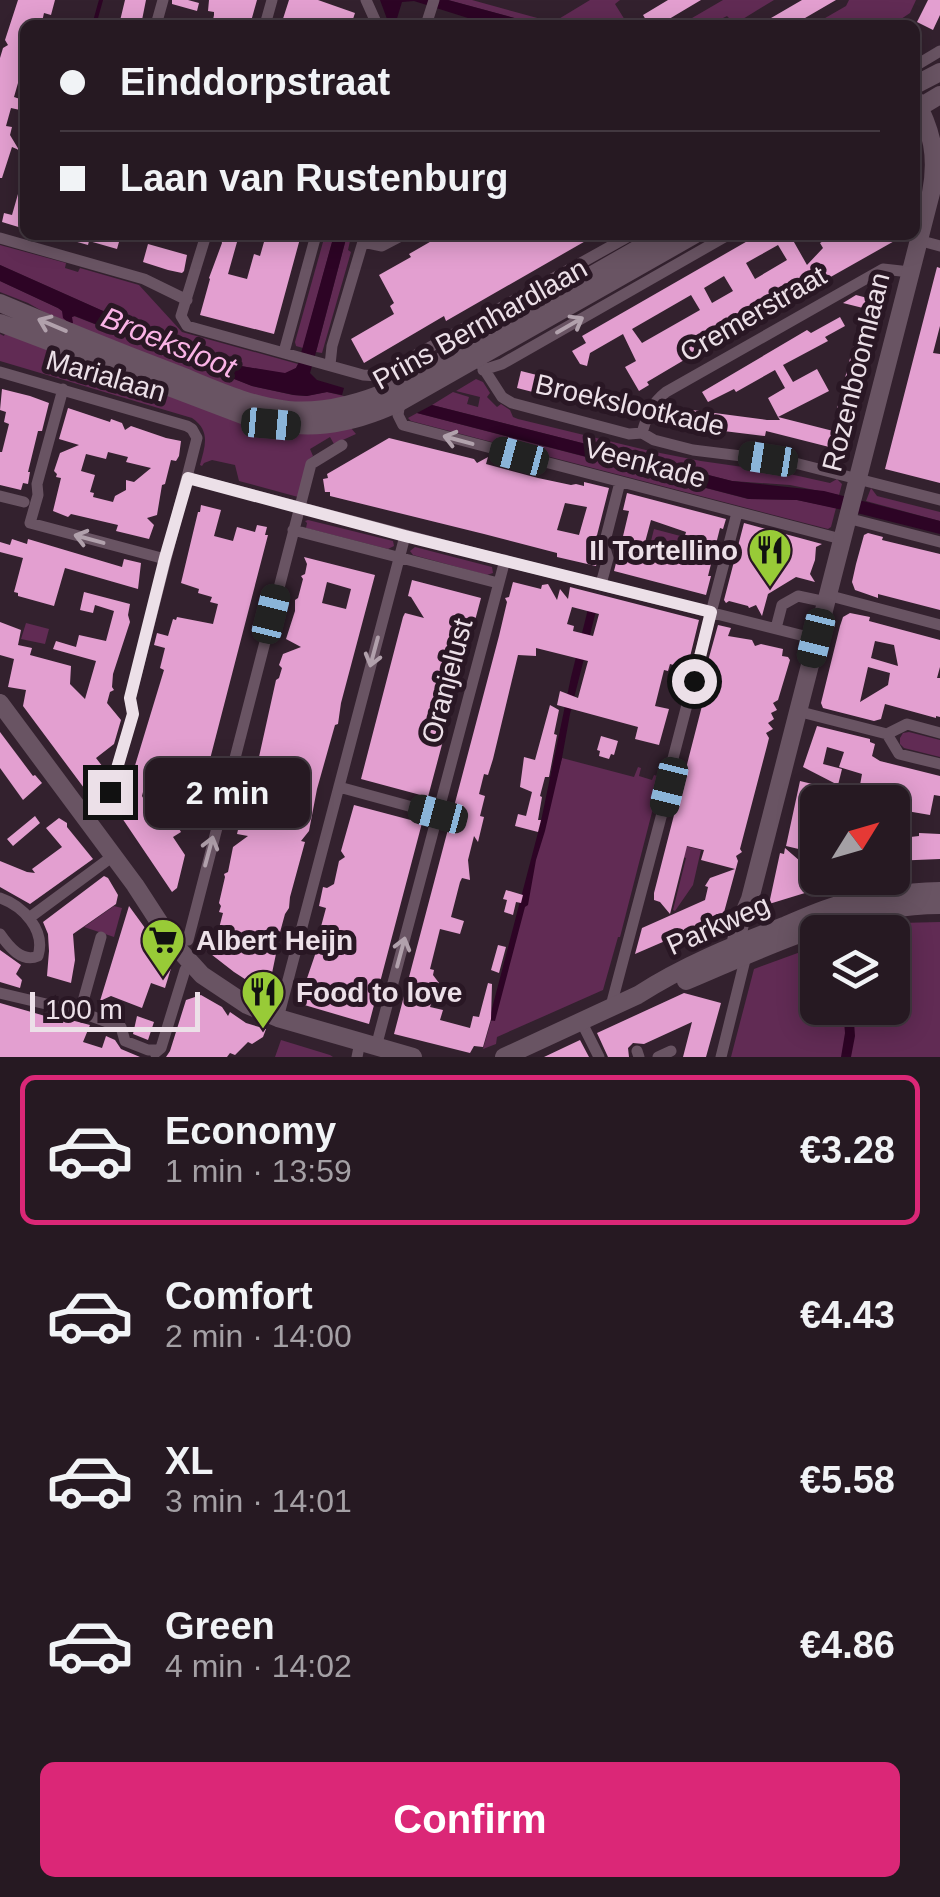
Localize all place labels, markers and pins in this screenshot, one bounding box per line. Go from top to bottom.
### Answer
restaurant icon: Il Tortellino [747,527,793,588]
place label: Il Tortellino [589,535,738,566]
supermarket icon: Albert Heijn [140,917,186,978]
place label: Albert Heijn [196,925,353,956]
restaurant icon: Food to love [240,969,286,1030]
place label: Food to love [296,977,462,1008]

